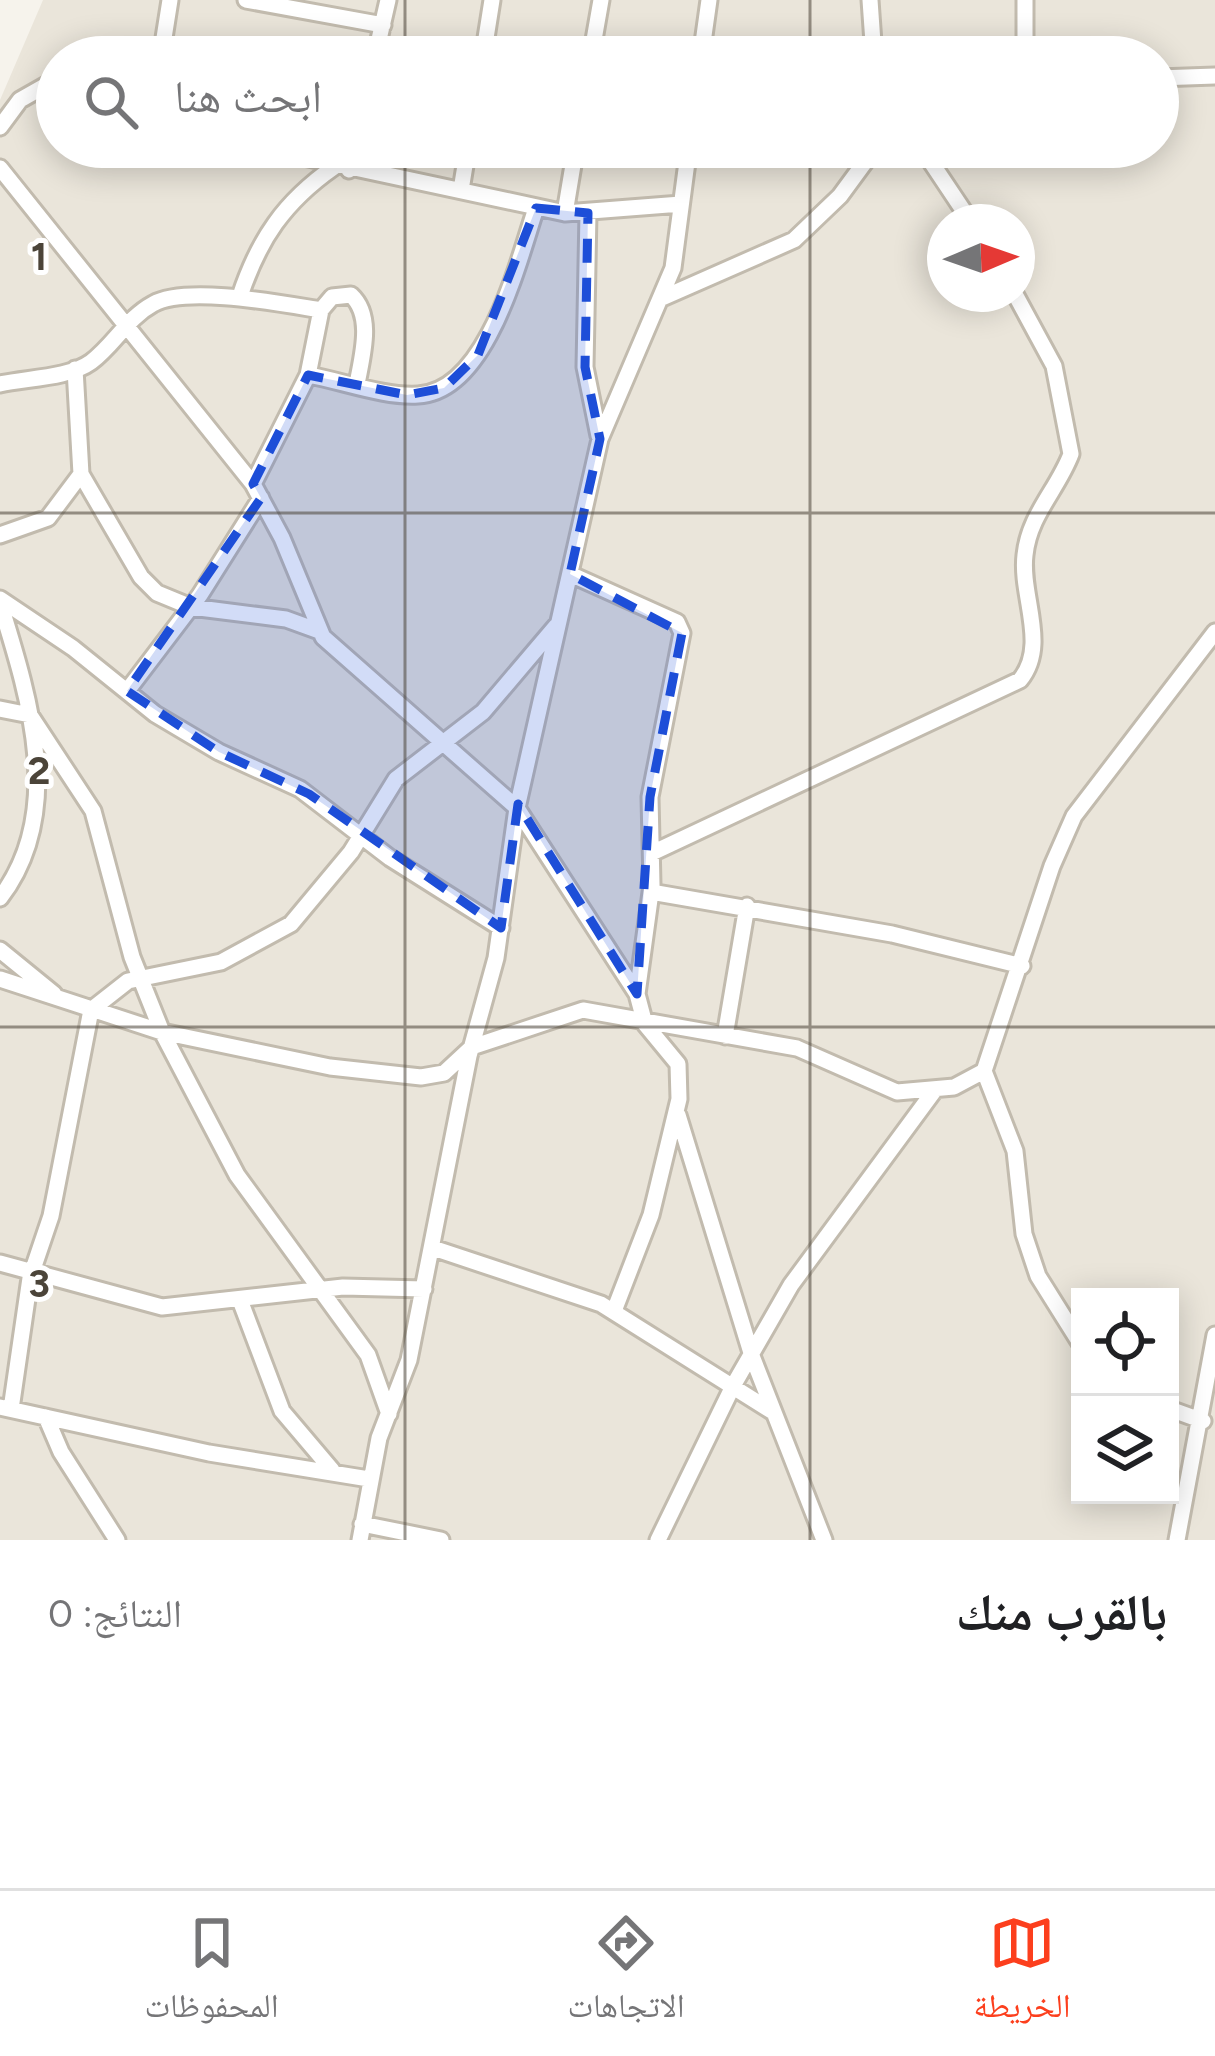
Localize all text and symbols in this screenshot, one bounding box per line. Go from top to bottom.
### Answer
search box [36,36,1179,168]
icon: search [78,69,144,135]
text: ابحث هنا [174,69,322,123]
north arrow [927,204,1035,312]
text: 1 [31,233,47,280]
text: 2 [28,747,50,794]
text: 3 [28,1260,50,1307]
map controls [1071,1288,1179,1504]
button: locate [1071,1288,1179,1396]
button: layers [1071,1396,1179,1504]
text: بالقرب منك [956,1582,1167,1643]
text: النتائج: 0 [48,1590,182,1637]
tab: المحفوظات [144,1910,279,2038]
tab: الاتجاهات [567,1910,685,2038]
tab: الخريطة [973,1910,1071,2038]

